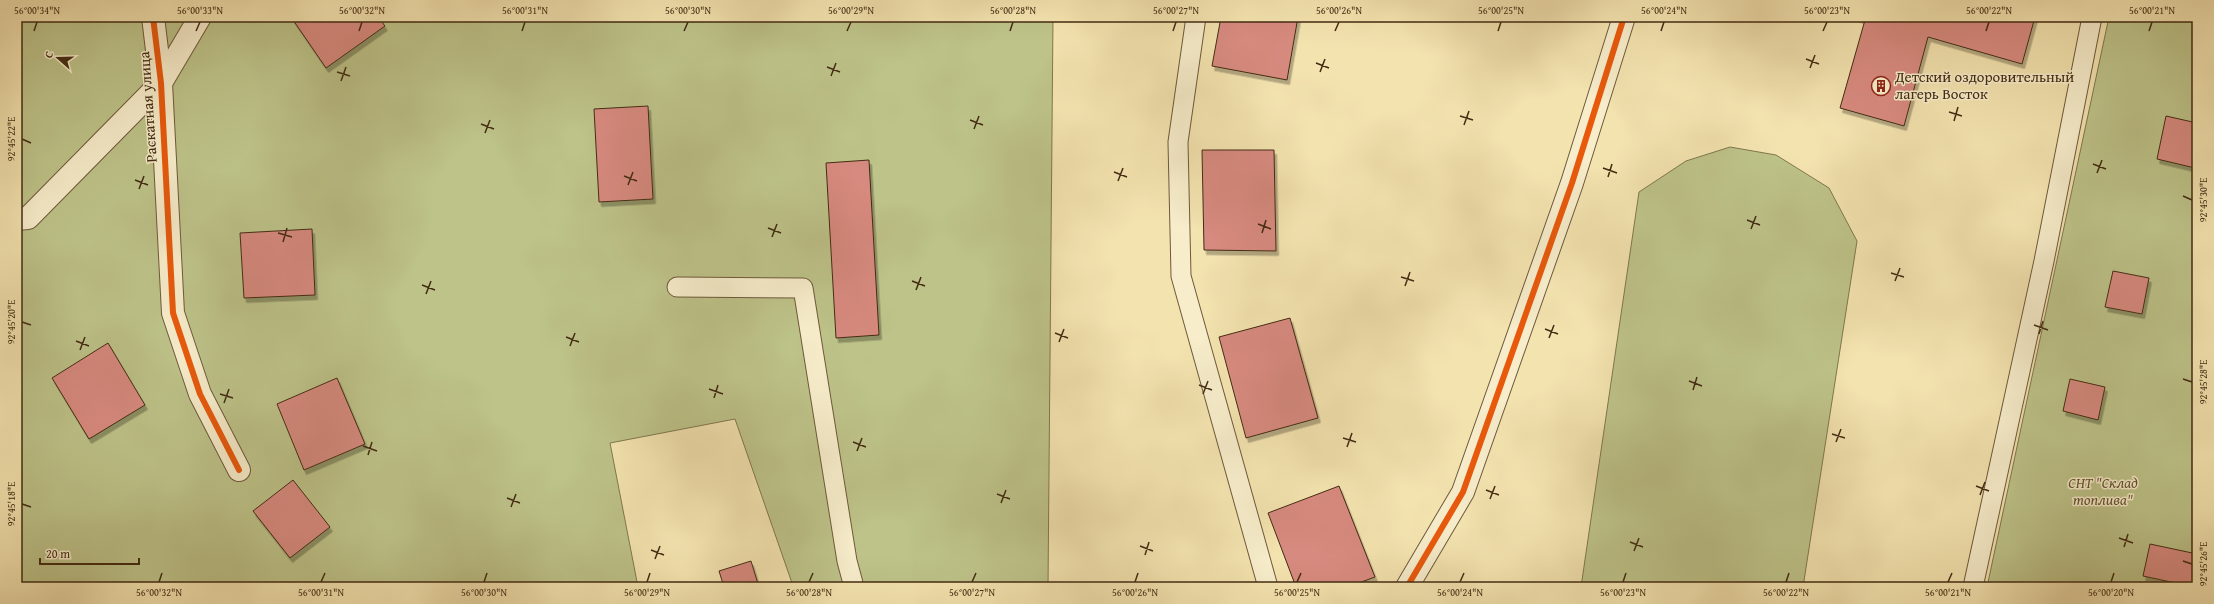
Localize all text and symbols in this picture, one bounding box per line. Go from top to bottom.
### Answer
text: 56°00'34"N [14,3,60,18]
text: 56°00'33"N [177,3,223,18]
text: 56°00'32"N [339,3,385,18]
text: 56°00'31"N [502,3,548,18]
text: 56°00'30"N [665,3,711,18]
text: 56°00'29"N [828,3,874,18]
text: 56°00'28"N [990,3,1036,18]
text: 56°00'27"N [1153,3,1199,18]
text: 56°00'26"N [1316,3,1362,18]
text: 56°00'25"N [1478,3,1524,18]
text: 56°00'24"N [1641,3,1687,18]
text: 56°00'23"N [1804,3,1850,18]
text: 56°00'22"N [1966,3,2012,18]
text: 56°00'21"N [2129,3,2175,18]
north arrow [38,38,78,78]
text: С [40,49,57,60]
street label: Раскатная улица [133,50,162,163]
place label: Детский оздоровительный лагерь Восток [1894,66,2074,104]
building icon: Детский оздоровительный лагерь Восток [1870,75,1892,97]
text: 92°45'22"E [4,117,19,161]
text: 92°45'30"E [2196,178,2211,222]
text: 92°45'20"E [4,300,19,344]
text: 92°45'28"E [2196,360,2211,404]
park label: СНТ "Склад топлива" [2068,472,2138,510]
text: 92°45'18"E [4,482,19,526]
scale bar [40,540,139,566]
text: 92°45'26"E [2196,542,2211,586]
text: 20 m [46,545,70,562]
text: 56°00'32"N [136,585,182,600]
text: 56°00'31"N [298,585,344,600]
text: 56°00'30"N [461,585,507,600]
text: 56°00'29"N [624,585,670,600]
text: 56°00'28"N [786,585,832,600]
text: 56°00'27"N [949,585,995,600]
text: 56°00'26"N [1112,585,1158,600]
text: 56°00'25"N [1274,585,1320,600]
text: 56°00'24"N [1437,585,1483,600]
text: 56°00'23"N [1600,585,1646,600]
text: 56°00'22"N [1763,585,1809,600]
text: 56°00'21"N [1925,585,1971,600]
text: 56°00'20"N [2088,585,2134,600]

